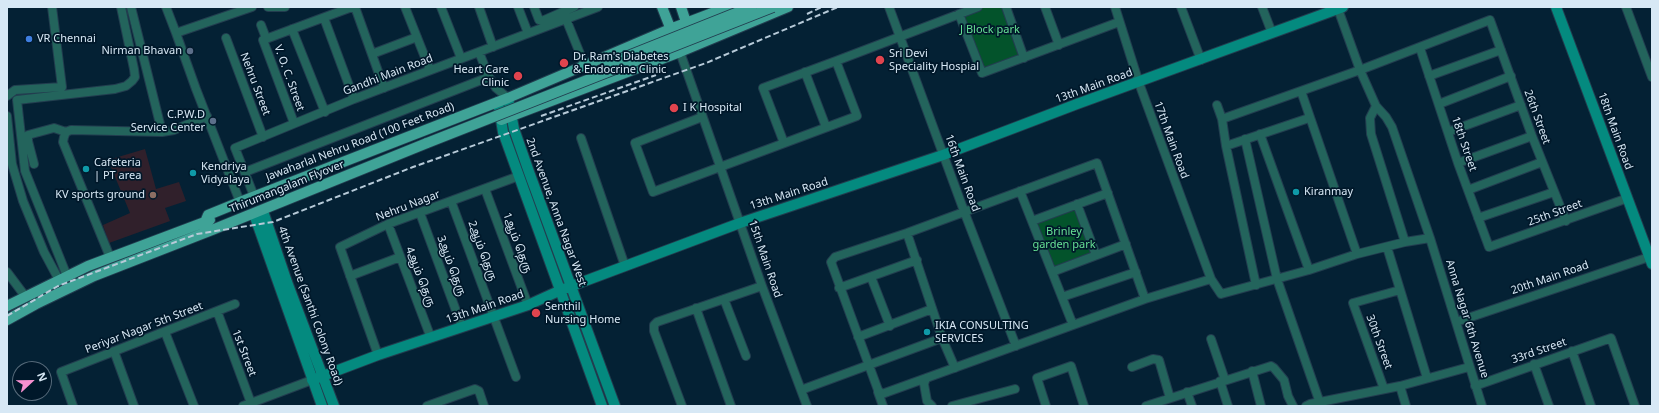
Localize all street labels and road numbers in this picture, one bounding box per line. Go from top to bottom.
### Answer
street label: V. O. C. Street [271,43,307,113]
street label: Nehru Street [237,51,273,117]
street label: Gandhi Main Road [341,52,435,98]
street label: 13th Main Road [1054,66,1134,106]
street label: 26th Street [1521,88,1553,146]
street label: 18th Main Road [1595,91,1635,171]
street label: Jawaharlal Nehru Road (100 Feet Road) [264,100,456,184]
street label: 17th Main Road [1151,100,1191,180]
street label: 18th Street [1448,115,1480,173]
street label: 16th Main Road [942,133,982,213]
street label: 2nd Avenue, Anna Nagar West [523,136,589,288]
street label: Thirumangalam Flyover [228,158,346,216]
street label: 13th Main Road [748,175,830,213]
street label: Nehru Nagar [374,188,442,224]
street label: 25th Street [1526,197,1584,229]
street label: 1ஆம் தெரு [500,211,534,275]
street label: 15th Main Road [746,218,784,300]
street label: 2ஆம் தெரு [465,219,499,283]
street label: 4th Avenue (Santhi Colony Road) [275,225,345,387]
street label: 3ஆம் தெரு [434,234,468,298]
street label: 4ஆம் தெரு [402,245,438,309]
street label: Anna Nagar 6th Avenue [1443,258,1491,380]
street label: 20th Main Road [1509,259,1591,297]
street label: 13th Main Road [444,288,526,326]
street label: Periyar Nagar 5th Street [83,299,205,357]
street label: 30th Street [1363,313,1395,371]
street label: 1st Street [229,328,259,378]
street label: 33rd Street [1510,335,1568,367]

